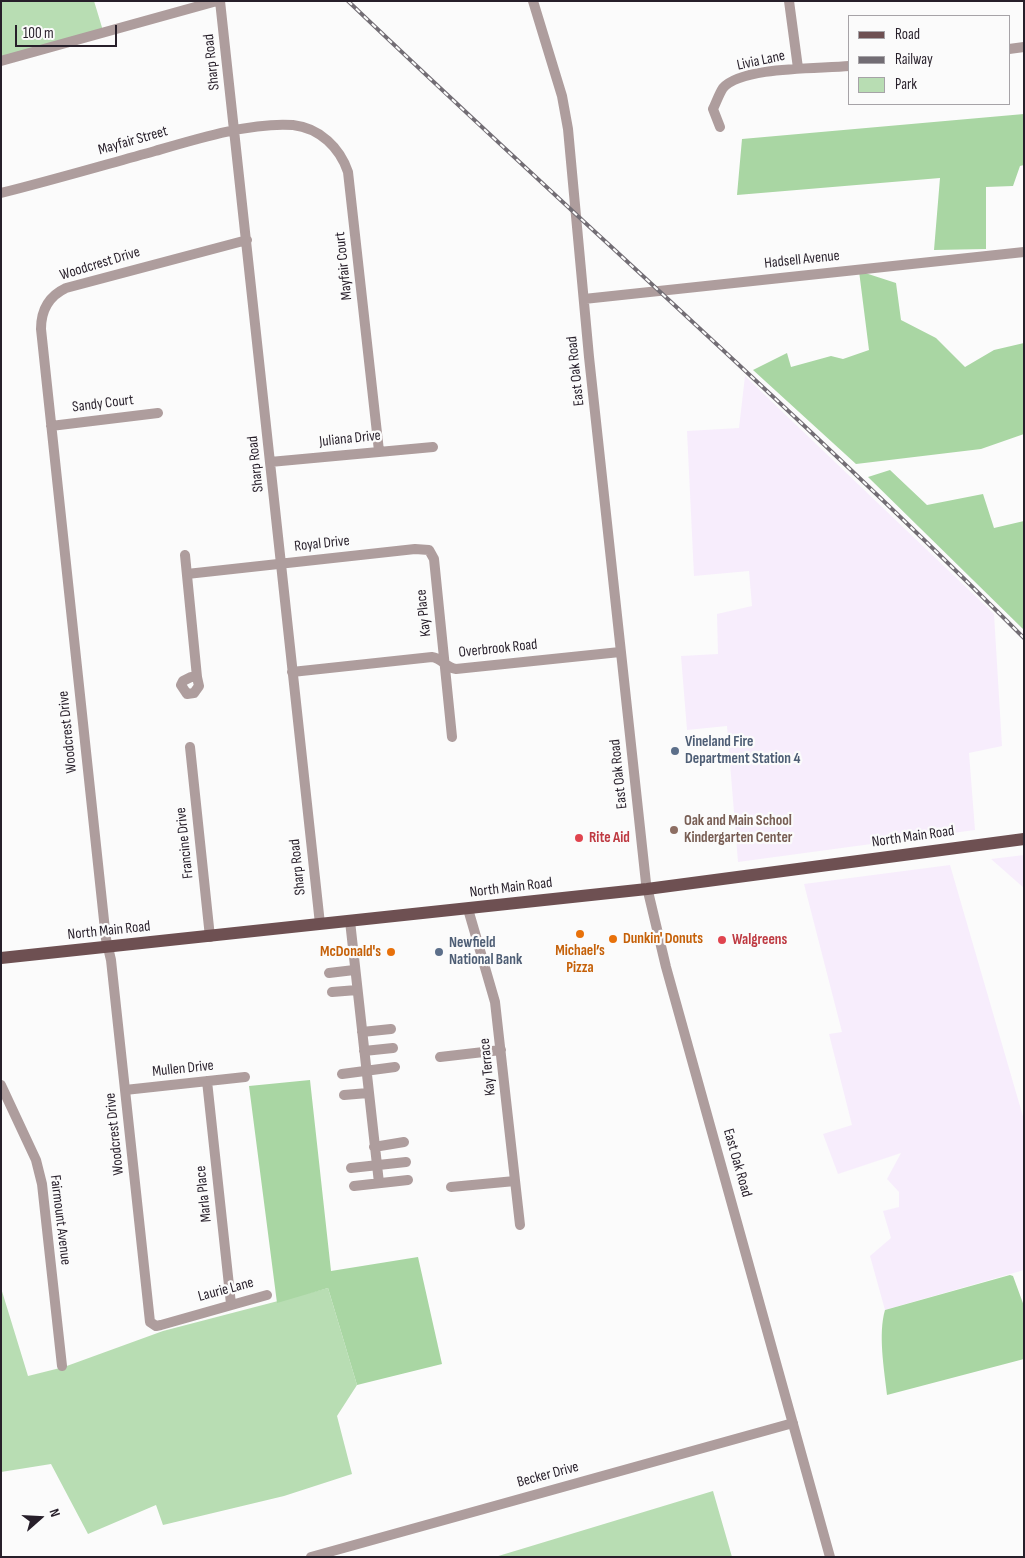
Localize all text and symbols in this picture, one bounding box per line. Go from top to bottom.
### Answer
scale bar [18,15,120,47]
legend [848,15,1010,105]
text: 100 m [23,24,54,43]
text: Road [895,25,920,44]
street label: Sharp Road [200,33,224,91]
street label: Livia Lane [735,47,787,75]
text: Railway [895,50,933,69]
text: Park [895,75,917,94]
street label: Mayfair Street [96,122,170,160]
street label: Mayfair Court [331,231,357,301]
street label: Woodcrest Drive [58,243,142,285]
street label: Hadsell Avenue [763,247,841,273]
street label: East Oak Road [563,335,589,407]
street label: Sandy Court [71,391,135,417]
street label: Juliana Drive [318,427,382,451]
street label: Sharp Road [244,435,268,493]
street label: Royal Drive [293,532,351,556]
street label: Kay Place [413,588,435,638]
street label: Overbrook Road [458,636,538,662]
street label: Woodcrest Drive [55,690,81,774]
place label: Vineland Fire Department Station 4 [685,733,800,768]
street label: East Oak Road [606,738,632,810]
marker: Vineland Fire Department Station 4 [669,745,681,757]
street label: Francine Drive [172,806,198,880]
place label: Oak and Main School Kindergarten Center [684,812,792,847]
street label: North Main Road [871,822,955,852]
marker: Oak and Main School Kindergarten Center [668,824,680,836]
place label: Rite Aid [589,829,630,847]
marker: Rite Aid [573,832,585,844]
street label: Sharp Road [286,838,310,896]
street label: North Main Road [469,874,553,902]
street label: North Main Road [67,918,151,944]
marker: Michael’s Pizza [574,928,586,940]
place label: Dunkin' Donuts [623,930,703,948]
place label: Walgreens [732,931,787,949]
marker: Dunkin' Donuts [607,933,619,945]
place label: Newfield National Bank [449,934,522,969]
marker: Walgreens [716,934,728,946]
place label: Michael’s Pizza [555,942,605,977]
place label: McDonald's [320,943,381,961]
marker: McDonald's [385,946,397,958]
marker: Newfield National Bank [433,946,445,958]
street label: Kay Terrace [476,1037,500,1097]
street label: Mullen Drive [151,1057,215,1081]
street label: Woodcrest Drive [102,1092,128,1176]
street label: East Oak Road [719,1127,755,1199]
street label: Marla Place [192,1165,216,1223]
street label: Fairmount Avenue [46,1174,74,1266]
street label: Laurie Lane [196,1274,256,1306]
street label: Becker Drive [515,1458,581,1492]
north arrow [15,1493,65,1543]
text: N [45,1507,64,1519]

